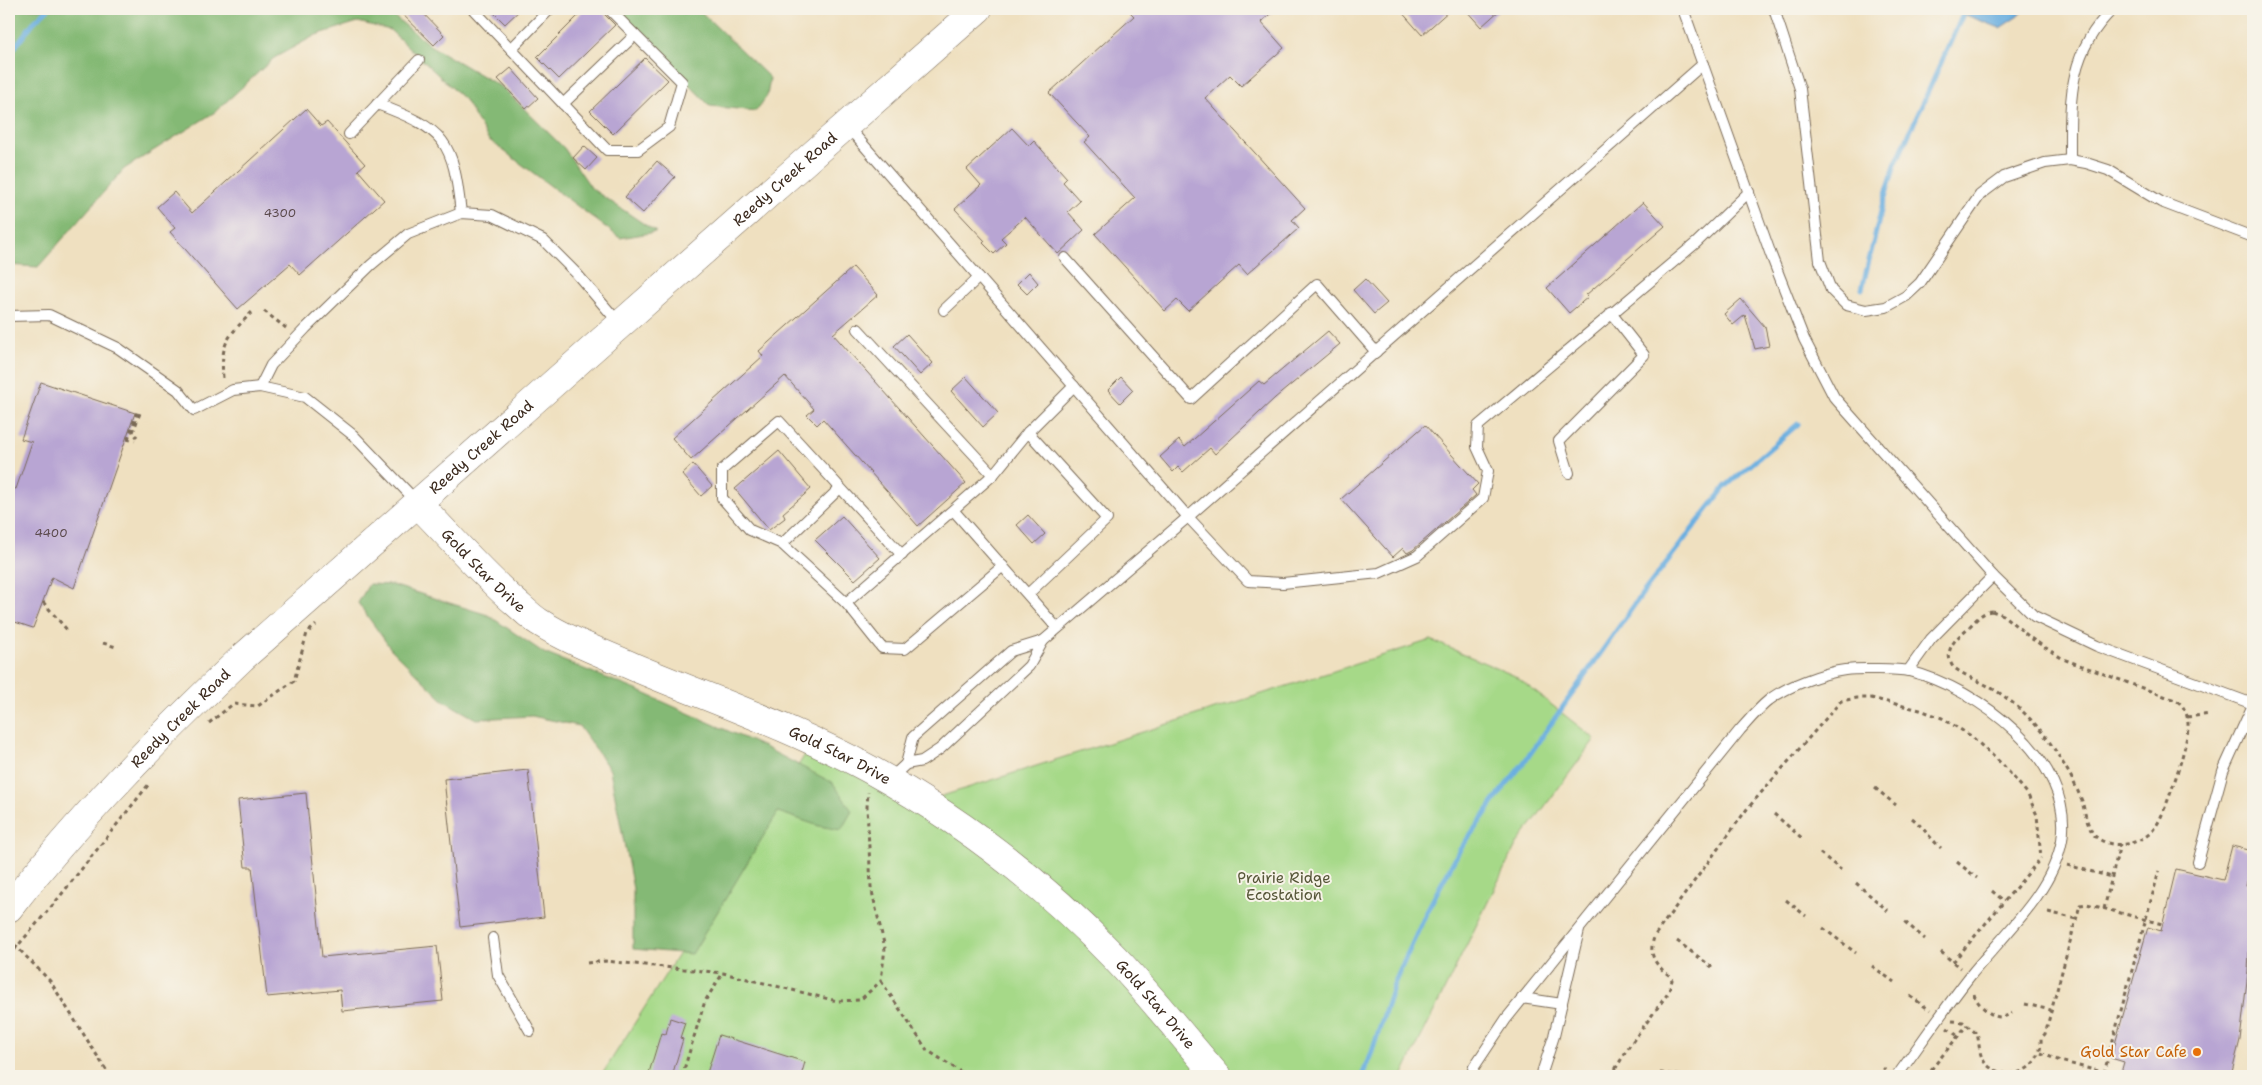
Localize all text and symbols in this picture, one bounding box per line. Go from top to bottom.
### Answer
street label: Reedy Creek Road [729,127,842,231]
house number: 4300 [264,205,296,221]
street label: Reedy Creek Road [425,395,538,499]
street label: Gold Star Drive [437,524,530,617]
house number: 4400 [34,525,68,541]
street label: Reedy Creek Road [126,664,235,772]
street label: Gold Star Drive [786,721,895,789]
park label: Prairie Ridge Ecostation [1237,868,1331,905]
street label: Gold Star Drive [1111,955,1200,1053]
place label: Gold Star Cafe [2080,1042,2187,1062]
marker: Gold Star Cafe [2191,1046,2203,1058]

